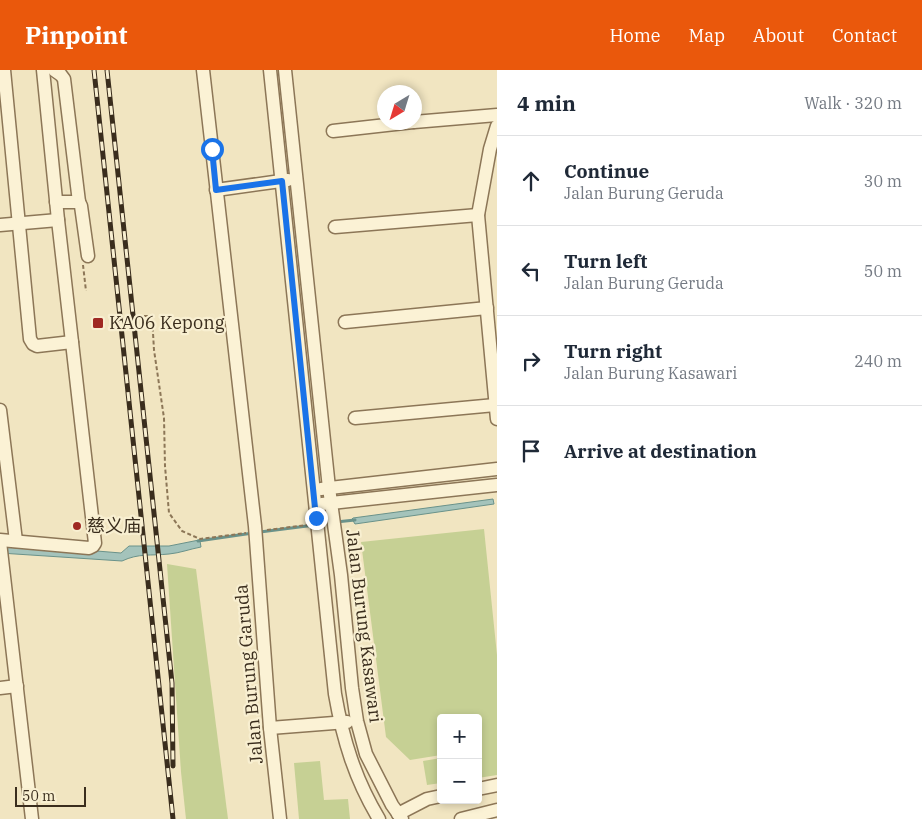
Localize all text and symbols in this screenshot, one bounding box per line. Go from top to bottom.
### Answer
text: Pinpoint [25,19,127,51]
text: Home [609,24,661,47]
text: Map [689,24,725,47]
text: About [753,24,804,47]
text: Contact [832,24,897,47]
north arrow [377,85,422,130]
text: 4 min [517,89,576,117]
text: Walk · 320 m [804,93,902,113]
route start [201,138,224,161]
text: Continue [564,159,649,183]
icon: ahead [517,167,545,195]
text: 30 m [864,171,902,191]
text: Jalan Burung Geruda [564,183,724,203]
text: Turn left [564,249,647,273]
icon: left [517,257,545,285]
text: 50 m [864,261,902,281]
text: Jalan Burung Geruda [564,273,724,293]
place label: KA06 Kepong [109,311,225,334]
marker: KA06 Kepong [91,316,105,330]
text: Turn right [564,339,662,363]
icon: right [517,347,545,375]
text: 240 m [854,351,902,371]
text: Jalan Burung Kasawari [564,363,737,383]
icon: arrive [517,437,545,465]
text: Arrive at destination [564,439,757,463]
route end [305,507,328,530]
place label: 慈义庙 [87,514,141,537]
marker: 慈义庙 [71,520,83,532]
street label: Jalan Burung Kasawari [341,528,388,724]
street label: Jalan Burung Garuda [229,583,268,765]
map controls [437,714,482,804]
button: + [437,714,482,759]
button: − [437,759,482,804]
scale bar [15,784,86,807]
text: 50 m [22,787,55,805]

